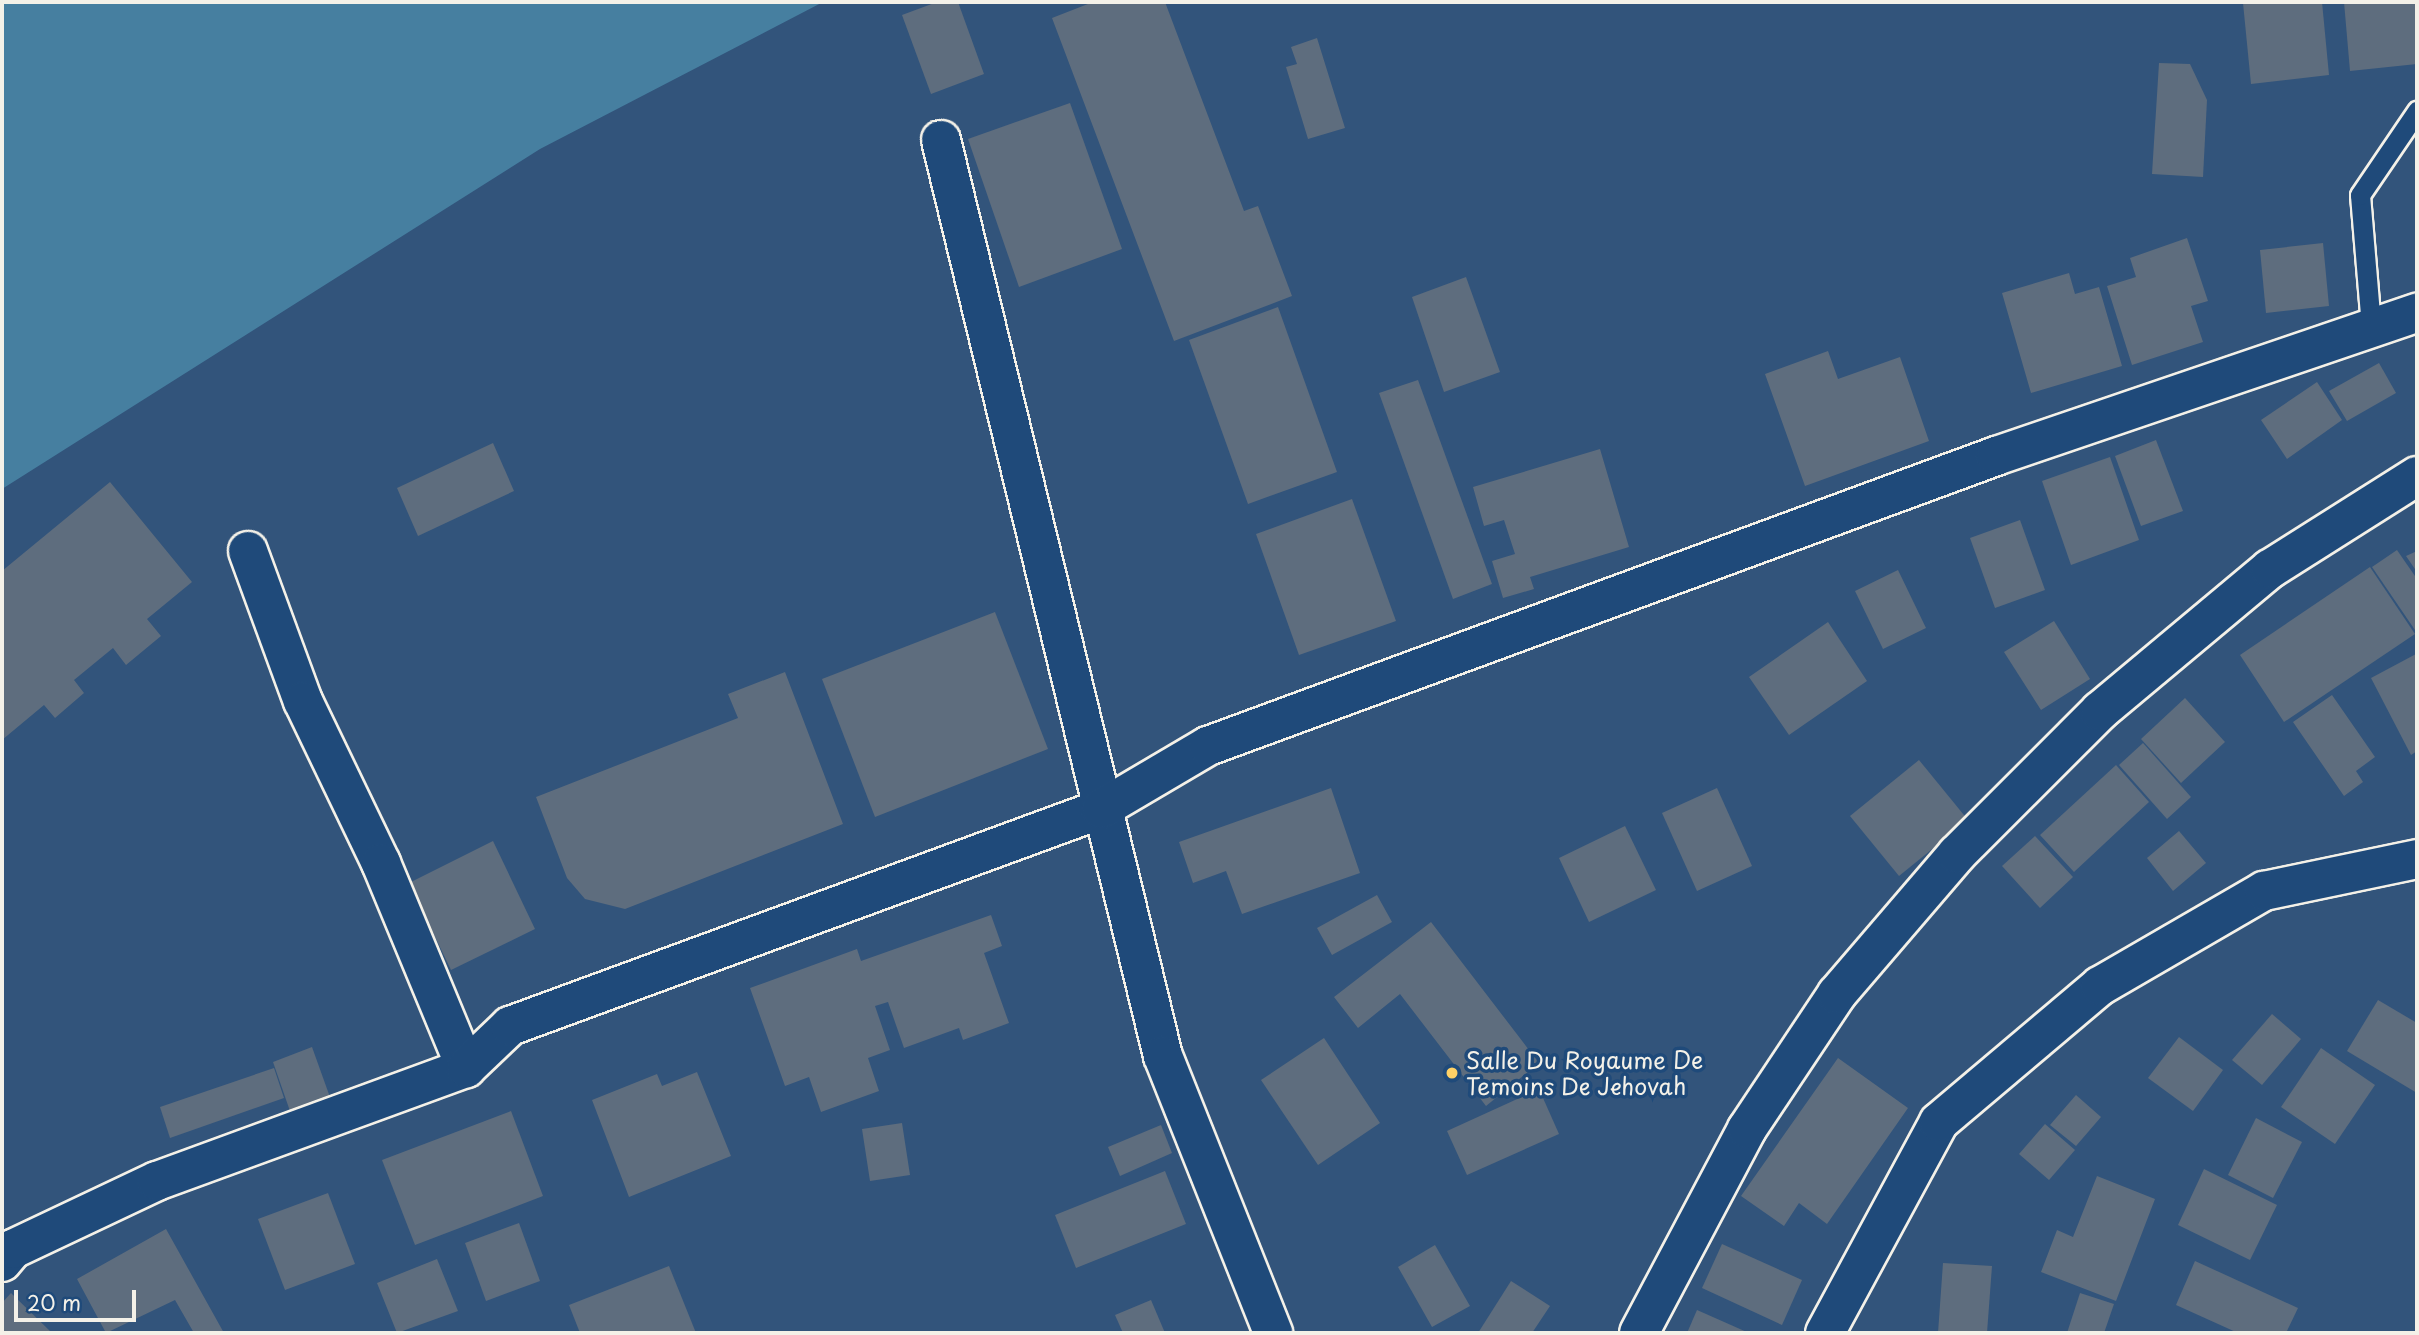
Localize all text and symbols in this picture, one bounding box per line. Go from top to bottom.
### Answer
place label: Salle Du Royaume De Temoins De Jehovah [1466,1046,1706,1100]
marker: Salle Du Royaume De Temoins De Jehovah [1444,1065,1460,1081]
scale bar [18,1276,140,1320]
text: 20 m [27,1286,81,1318]

